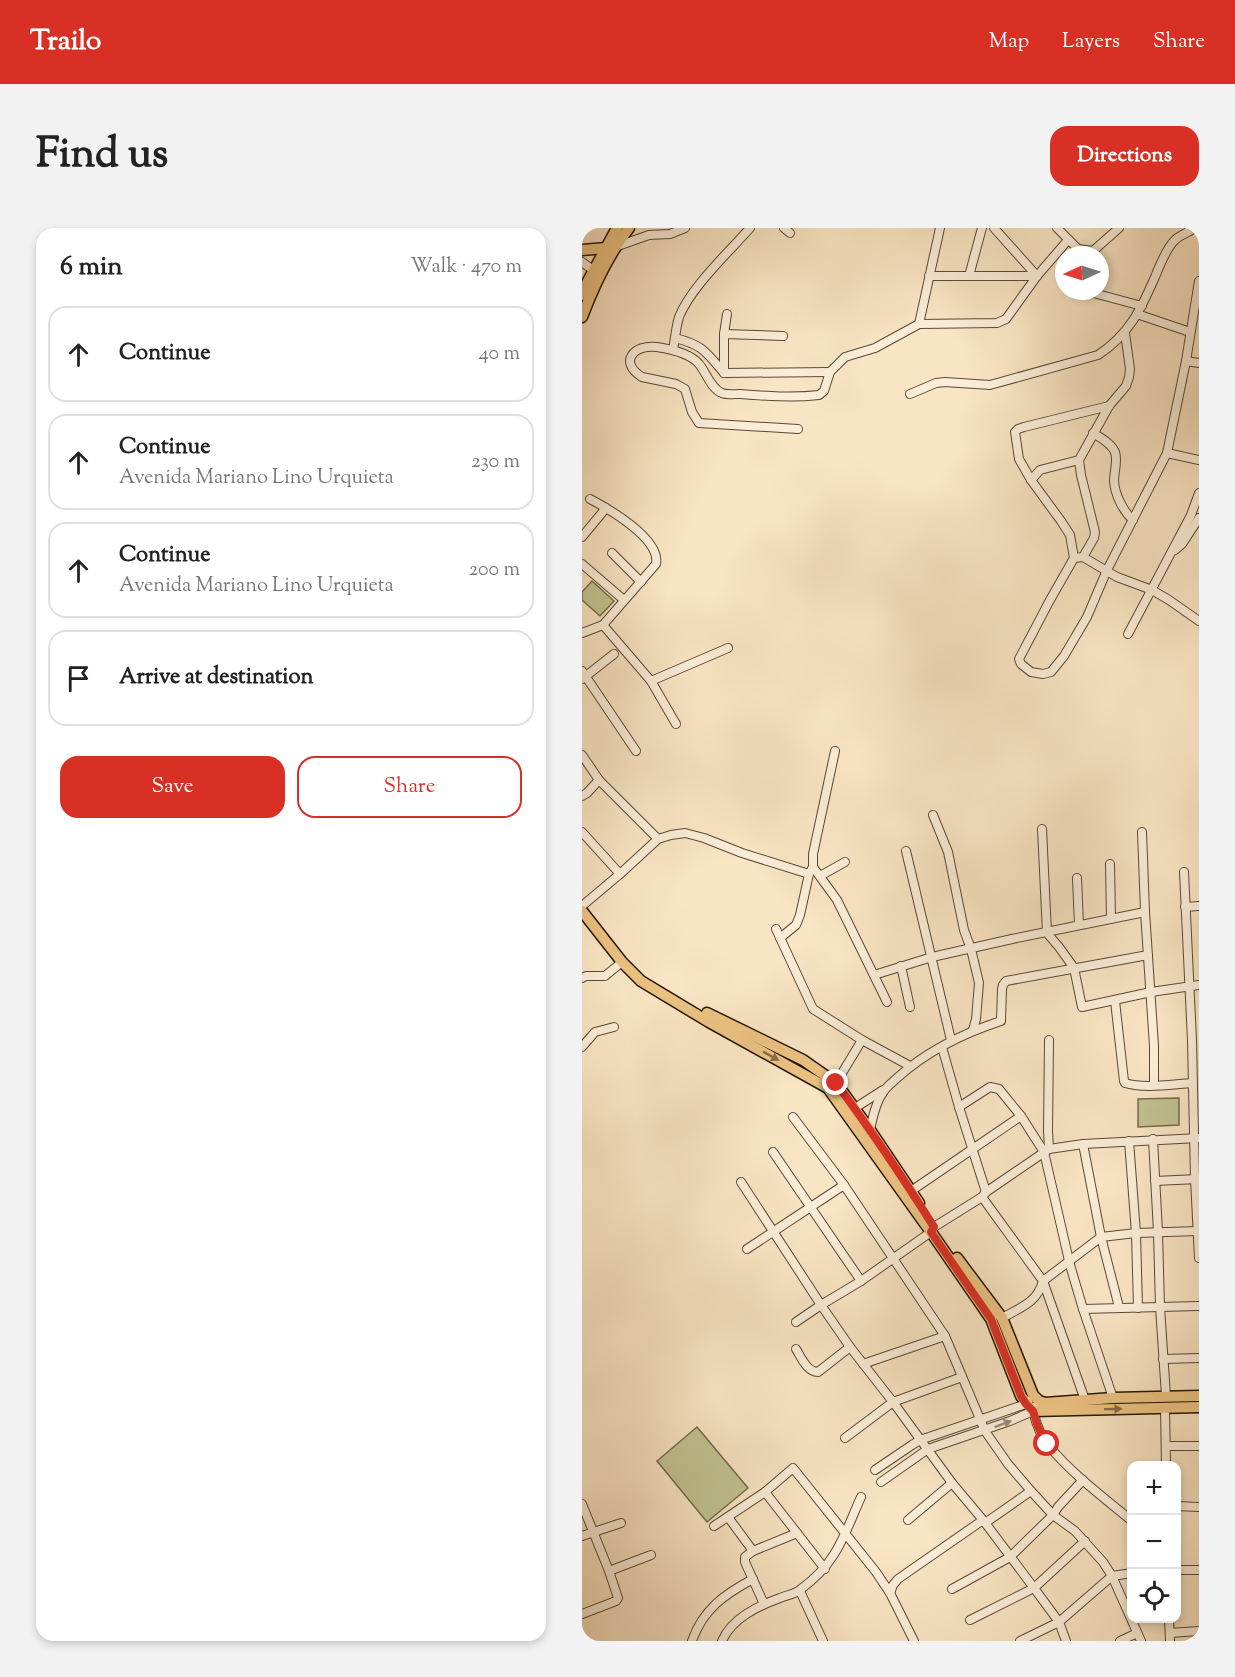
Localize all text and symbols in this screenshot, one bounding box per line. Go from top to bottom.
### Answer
text: Trailo [30,22,101,62]
text: Map [989,27,1029,57]
text: Layers [1062,27,1120,57]
text: Share [1153,27,1205,57]
text: Find us [36,126,168,186]
button: Directions [1050,126,1199,186]
north arrow [1055,246,1109,300]
text: 6 min [60,249,123,286]
text: Walk · 470 m [410,253,522,282]
icon: ahead [62,338,95,371]
text: Continue [119,338,210,370]
text: 40 m [479,340,520,369]
text: Continue [119,432,210,464]
icon: ahead [62,446,95,479]
text: 230 m [471,448,520,477]
text: Avenida Mariano Lino Urquieta [119,464,394,493]
text: Continue [119,540,210,572]
icon: ahead [62,554,95,587]
text: 200 m [469,556,520,585]
text: Avenida Mariano Lino Urquieta [119,572,394,601]
icon: arrive [62,662,95,695]
text: Arrive at destination [119,662,314,694]
button: Save [60,756,285,818]
button: Share [297,756,522,818]
one-way arrow [762,1051,779,1061]
route end [822,1069,848,1095]
one-way arrow [1104,1404,1123,1414]
one-way arrow [995,1418,1013,1428]
route start [1033,1430,1059,1456]
map controls [1127,1461,1181,1623]
button: + [1127,1461,1181,1515]
button: − [1127,1515,1181,1569]
button: locate [1127,1569,1181,1623]

